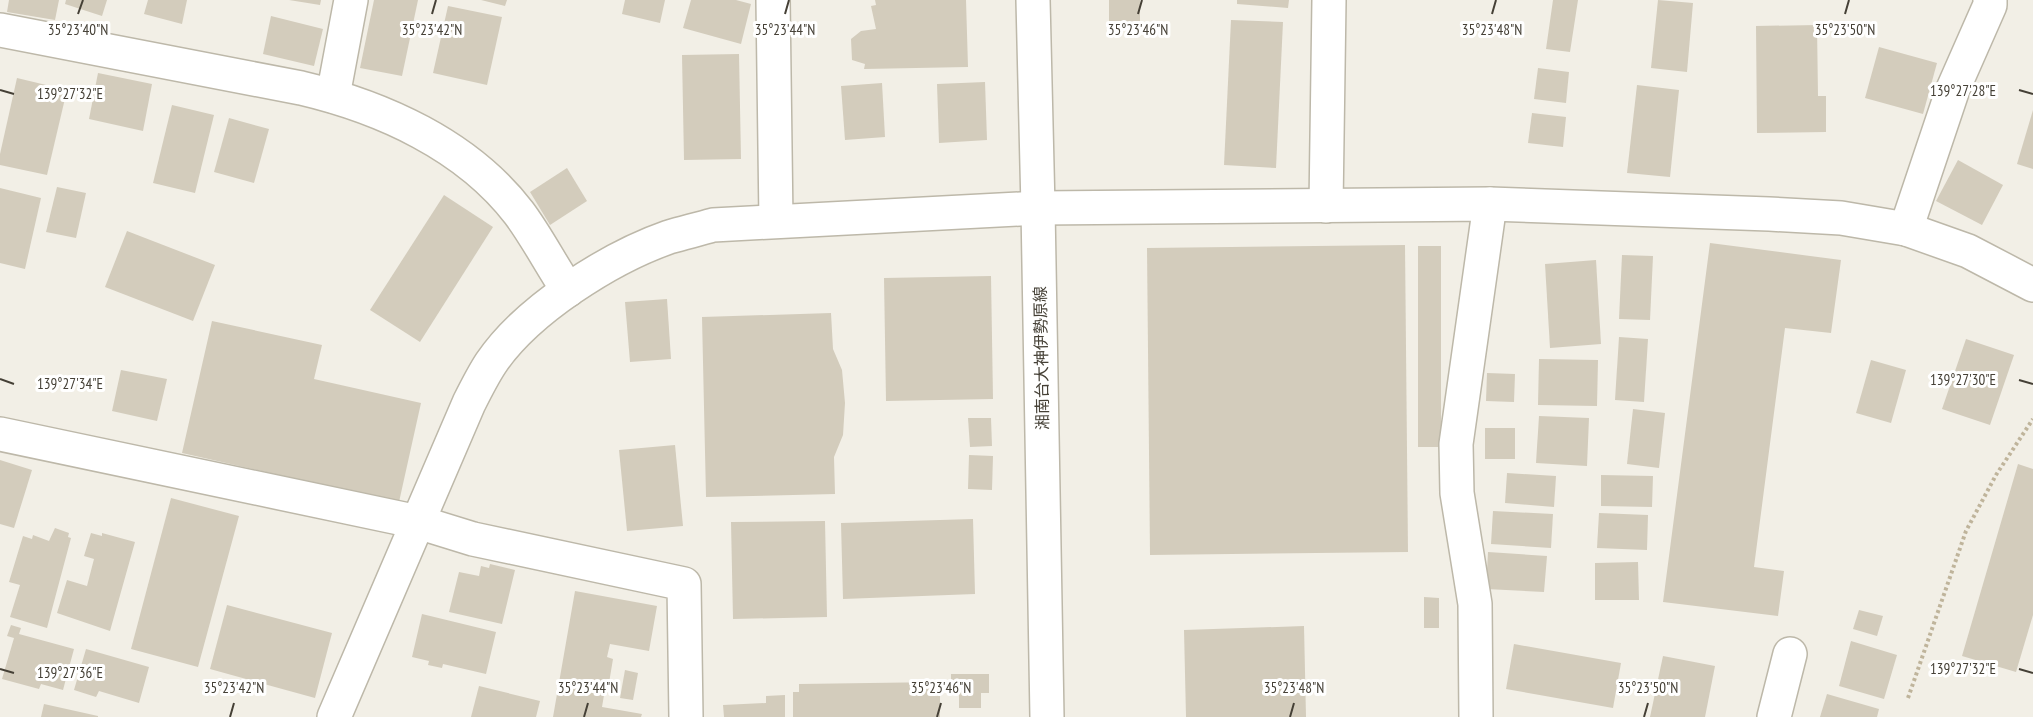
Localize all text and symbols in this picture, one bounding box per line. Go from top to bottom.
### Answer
text: 35°23'40"N [48,20,108,39]
text: 35°23'42"N [402,20,462,39]
text: 35°23'44"N [755,20,815,39]
text: 35°23'46"N [1108,20,1168,39]
text: 35°23'48"N [1462,20,1522,39]
text: 35°23'50"N [1815,20,1875,39]
text: 139°27'28"E [1930,81,1996,100]
text: 139°27'32"E [37,84,103,103]
street label: 湘南台大神伊勢原線 [1030,286,1052,430]
text: 139°27'30"E [1930,370,1996,389]
text: 139°27'34"E [37,374,103,393]
text: 139°27'32"E [1930,659,1996,678]
text: 139°27'36"E [37,663,103,682]
text: 35°23'42"N [204,678,264,697]
text: 35°23'44"N [558,678,618,697]
text: 35°23'46"N [911,678,971,697]
text: 35°23'48"N [1264,678,1324,697]
text: 35°23'50"N [1618,678,1678,697]

